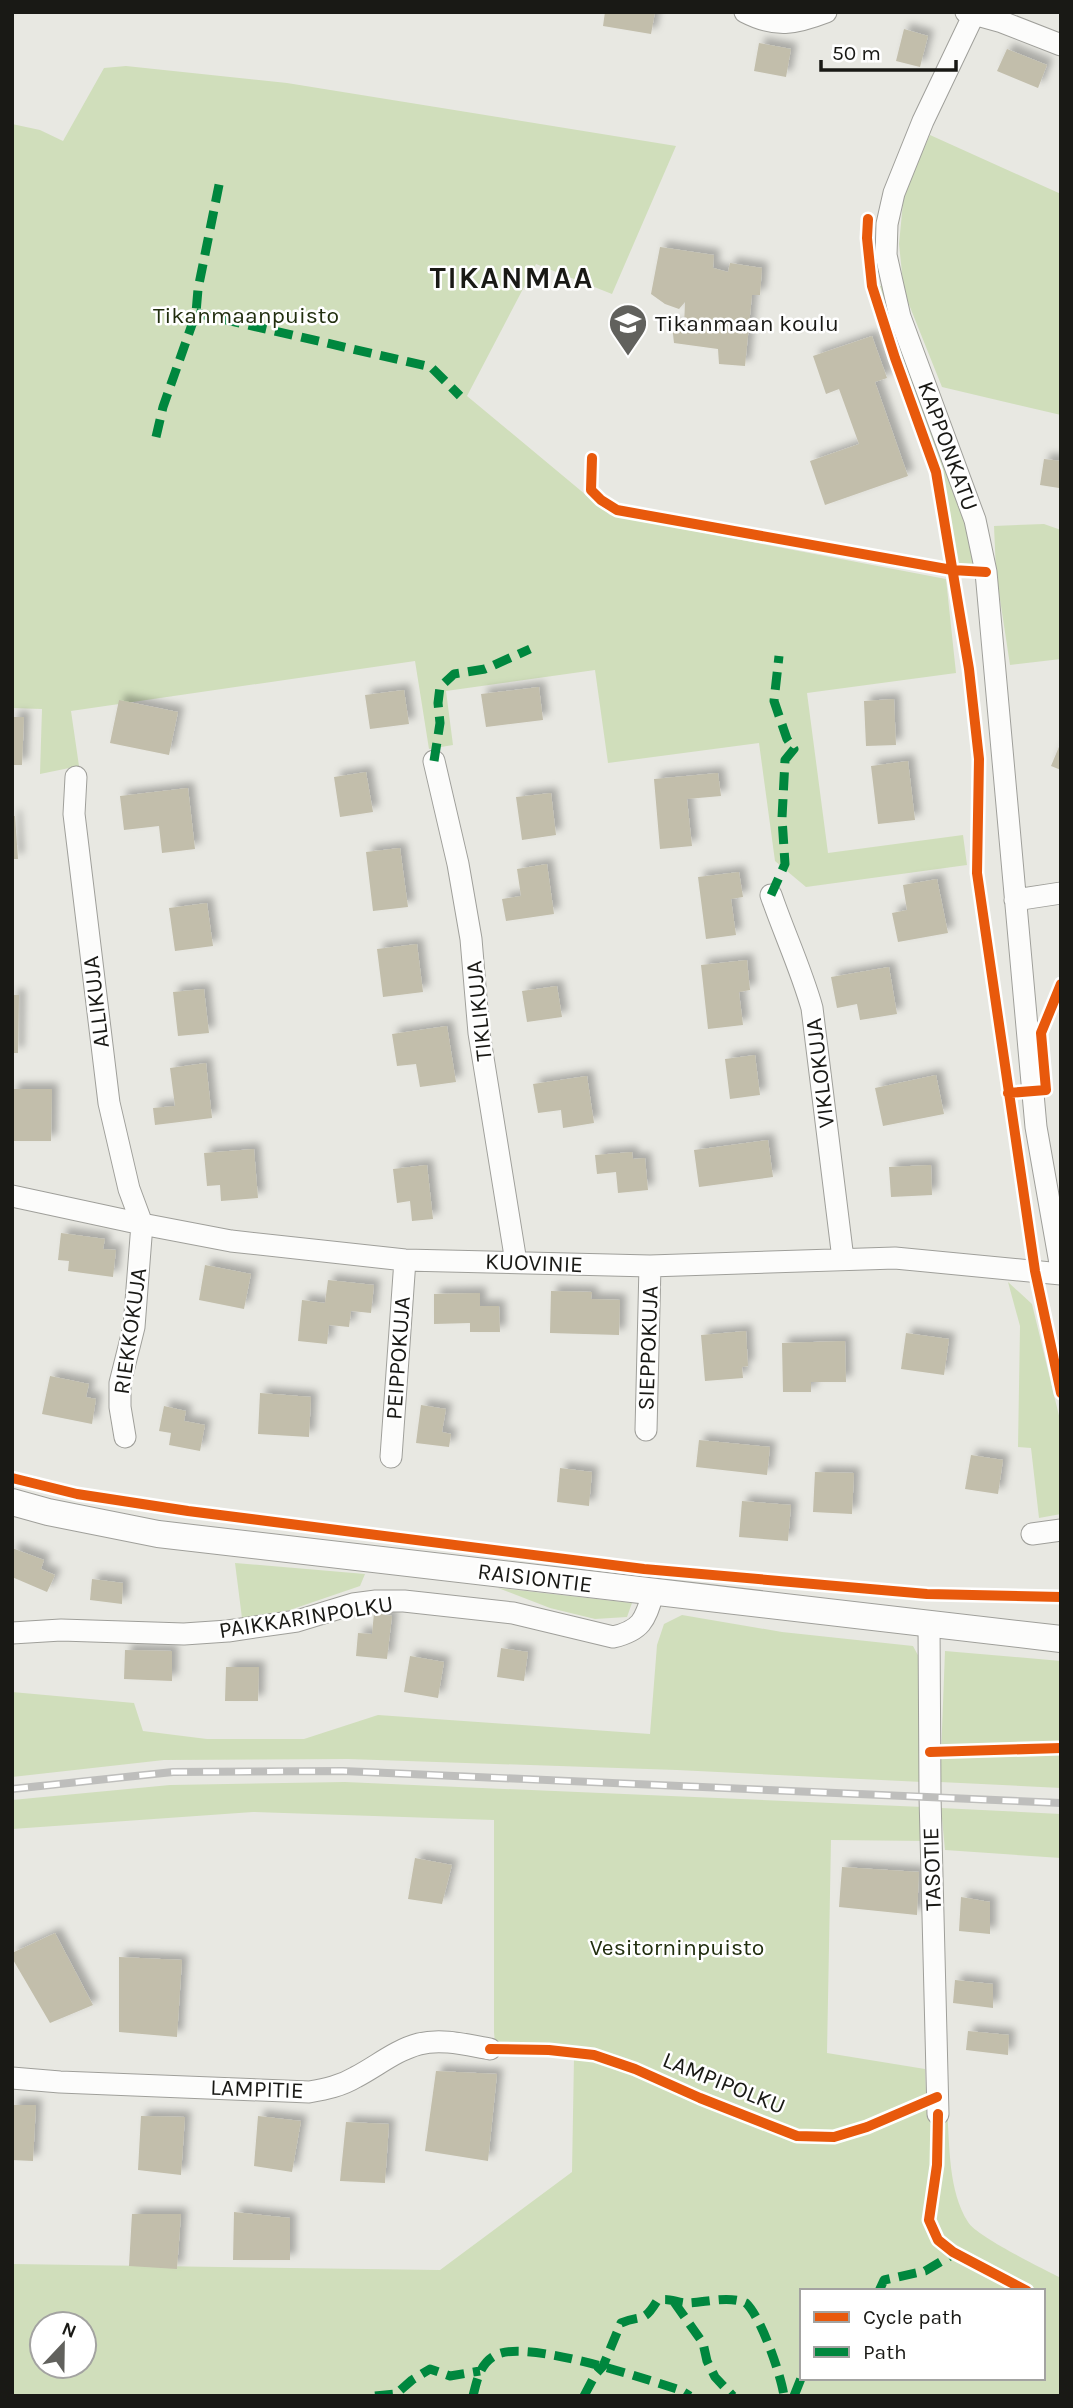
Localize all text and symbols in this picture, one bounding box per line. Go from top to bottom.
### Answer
scale bar [821,28,956,72]
text: 50 m [832,41,881,65]
district label: TIKANMAA [430,260,594,296]
park label: Tikanmaanpuisto [153,302,339,329]
school or university icon: Tikanmaan koulu [607,302,649,357]
place label: Tikanmaan koulu [655,310,839,337]
street label: KAPPONKATU [912,377,984,515]
street label: ALLIKUJA [77,954,115,1050]
street label: TIKLIKUJA [460,960,498,1062]
street label: VIKLOKUJA [800,1017,840,1129]
street label: KUOVINIE [484,1248,584,1278]
street label: RIEKKOKUJA [108,1266,152,1396]
street label: SIEPPOKUJA [632,1285,664,1411]
street label: PEIPPOKUJA [380,1295,416,1421]
street label: RAISIONTIE [476,1558,594,1598]
street label: PAIKKARINPOLKU [217,1590,395,1644]
street label: TASOTIE [917,1827,947,1911]
park label: Vesitorninpuisto [590,1934,764,1961]
street label: LAMPIPOLKU [659,2046,789,2120]
street label: LAMPITIE [210,2074,304,2104]
legend [800,2289,1045,2380]
text: Cycle path [863,2305,963,2329]
north arrow [28,2310,98,2380]
text: N [59,2317,79,2343]
text: Path [863,2340,907,2364]

